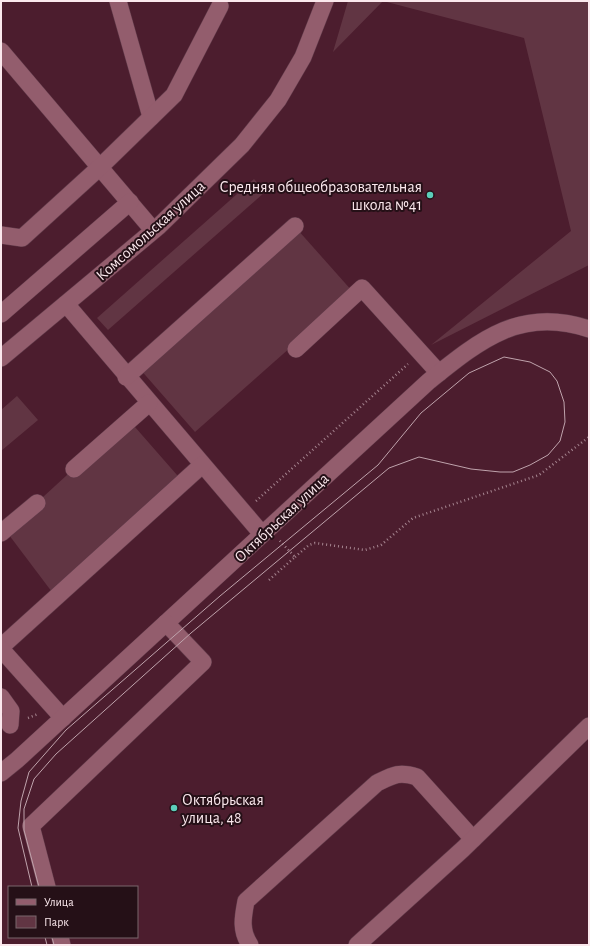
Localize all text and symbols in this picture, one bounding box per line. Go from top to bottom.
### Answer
street label: Комсомольская улица [93,178,209,284]
place label: Средняя общеобразовательная школа №41 [220,179,422,213]
marker: Средняя общеобразовательная школа №41 [425,190,435,200]
street label: Октябрьская улица [231,470,333,566]
place label: Октябрьская улица, 48 [181,792,264,827]
marker: Октябрьская улица, 48 [169,803,179,813]
legend [8,886,138,938]
text: Улица [44,896,74,908]
text: Парк [44,916,69,928]

